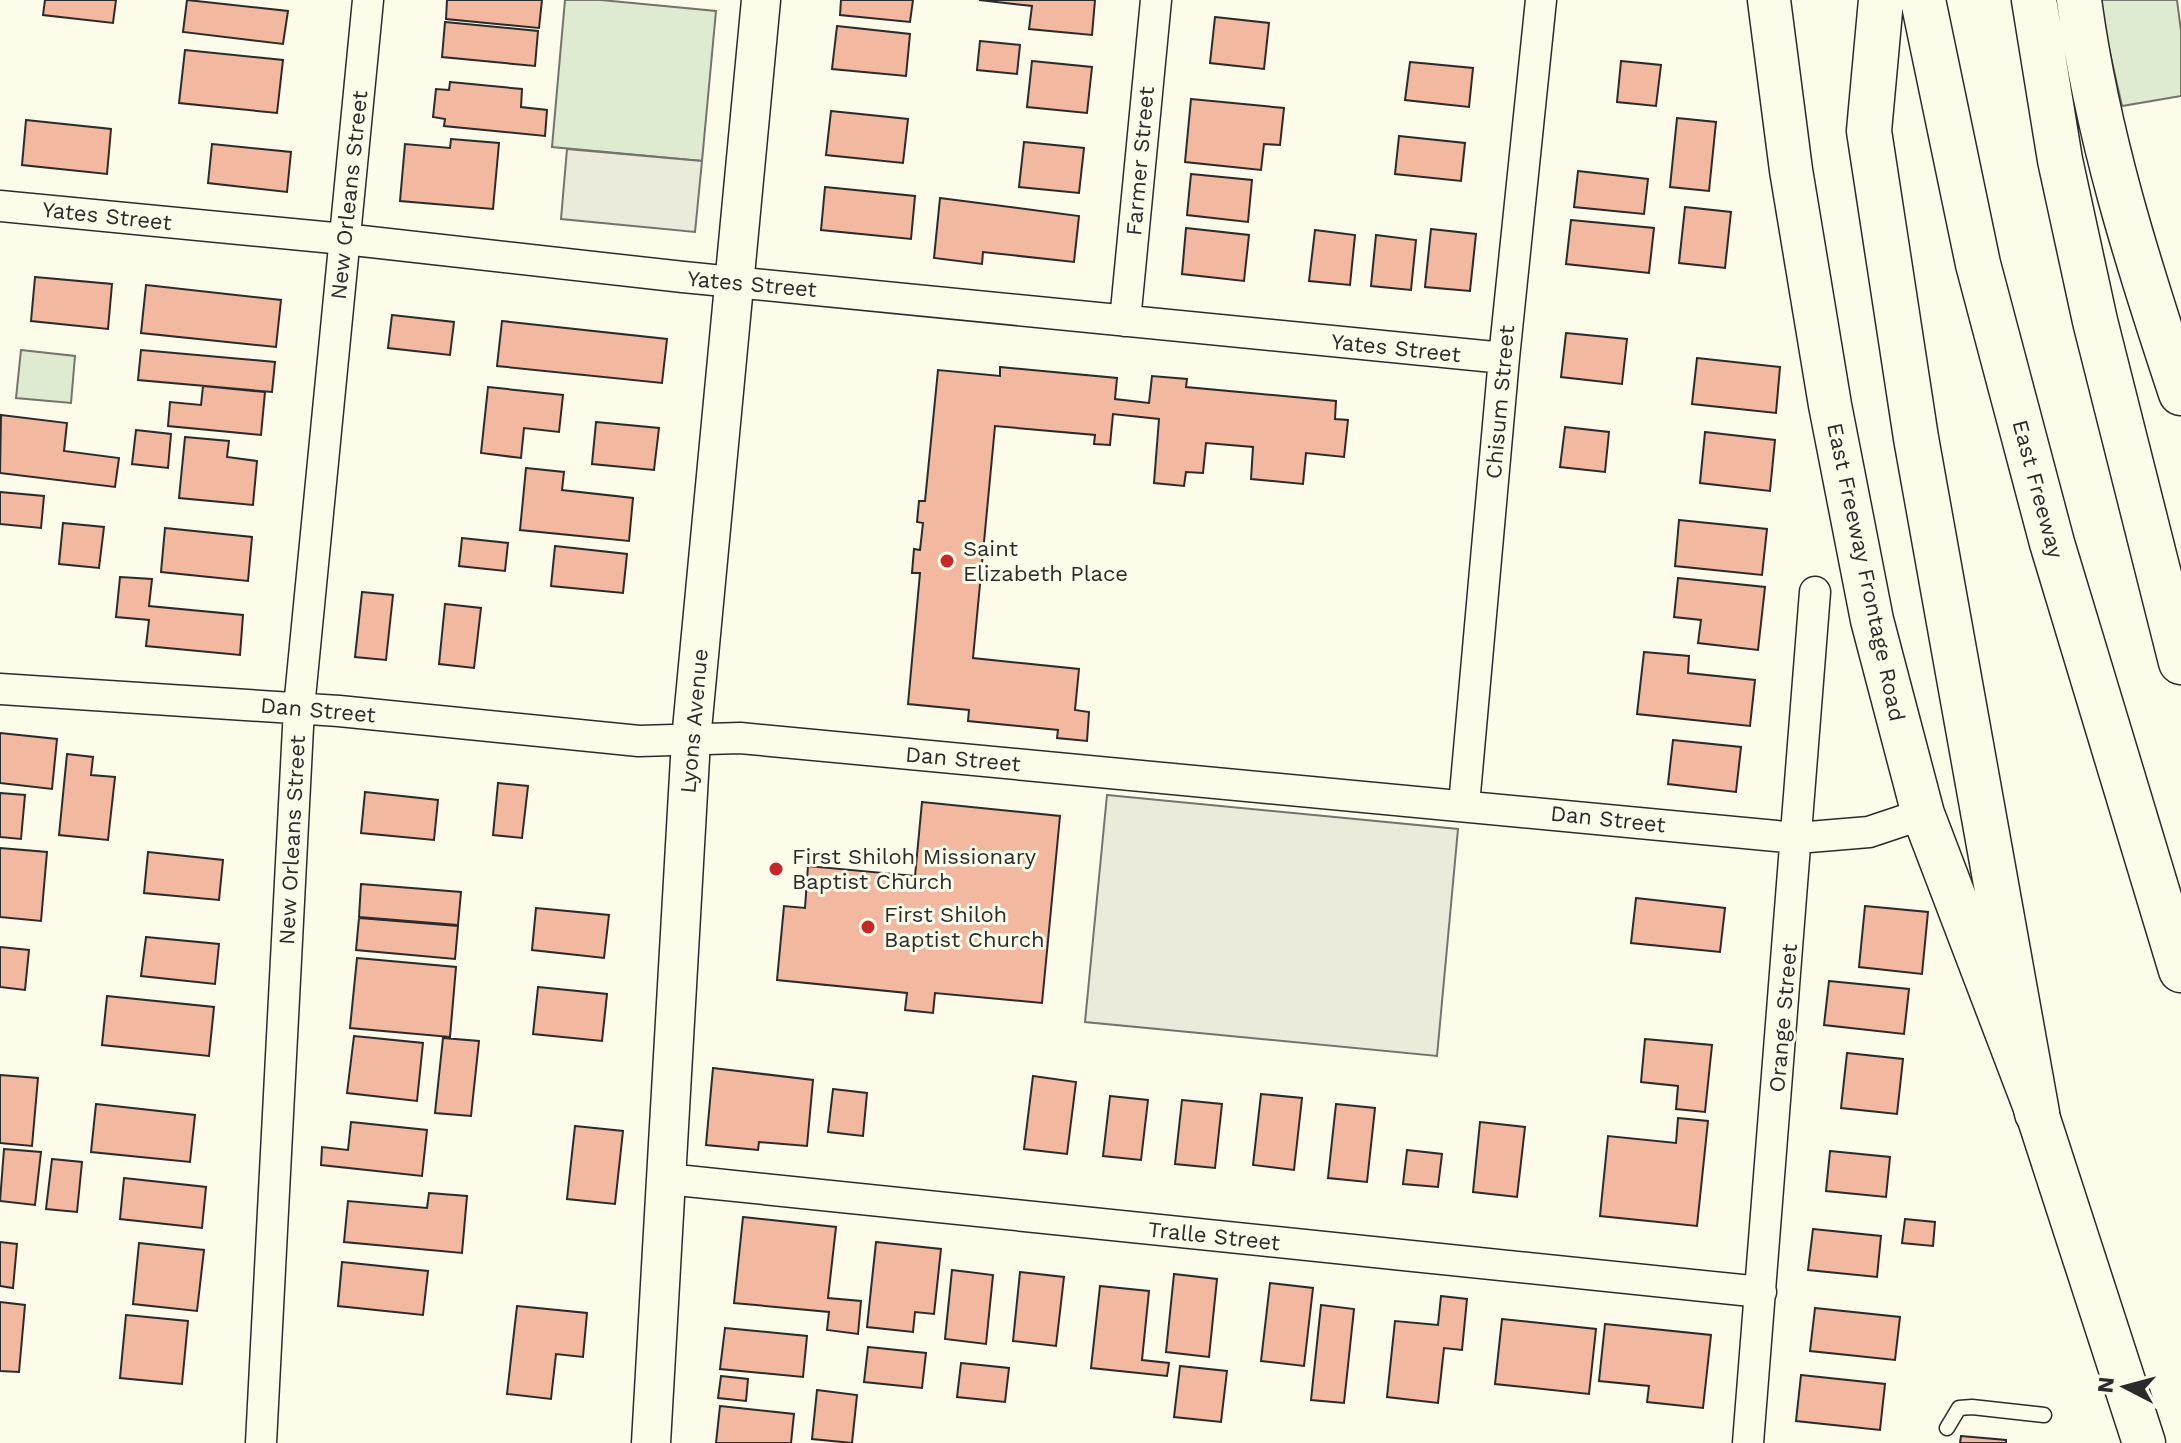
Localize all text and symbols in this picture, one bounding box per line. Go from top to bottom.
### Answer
street label: Farmer Street [1121,85,1159,237]
street label: New Orleans Street [326,89,372,301]
street label: Yates Street [41,197,173,235]
street label: Yates Street [686,266,818,302]
street label: Chisum Street [1481,324,1519,480]
street label: Yates Street [1330,329,1462,367]
street label: East Freeway [2007,417,2069,562]
street label: East Freeway Frontage Road [1822,421,1910,723]
place label: Saint Elizabeth Place [963,536,1128,586]
marker: Saint Elizabeth Place [938,552,956,570]
street label: Lyons Avenue [675,647,713,795]
street label: Dan Street [259,693,377,727]
street label: New Orleans Street [274,735,310,945]
street label: Dan Street [904,742,1022,776]
street label: Dan Street [1549,801,1667,837]
place label: First Shiloh Missionary Baptist Church [792,844,1037,894]
marker: First Shiloh Missionary Baptist Church [767,860,785,878]
place label: First Shiloh Baptist Church [884,902,1045,952]
marker: First Shiloh Baptist Church [859,918,877,936]
street label: Orange Street [1764,943,1802,1093]
street label: Tralle Street [1147,1217,1281,1255]
north arrow [2085,1347,2165,1427]
text: N [2092,1376,2119,1394]

